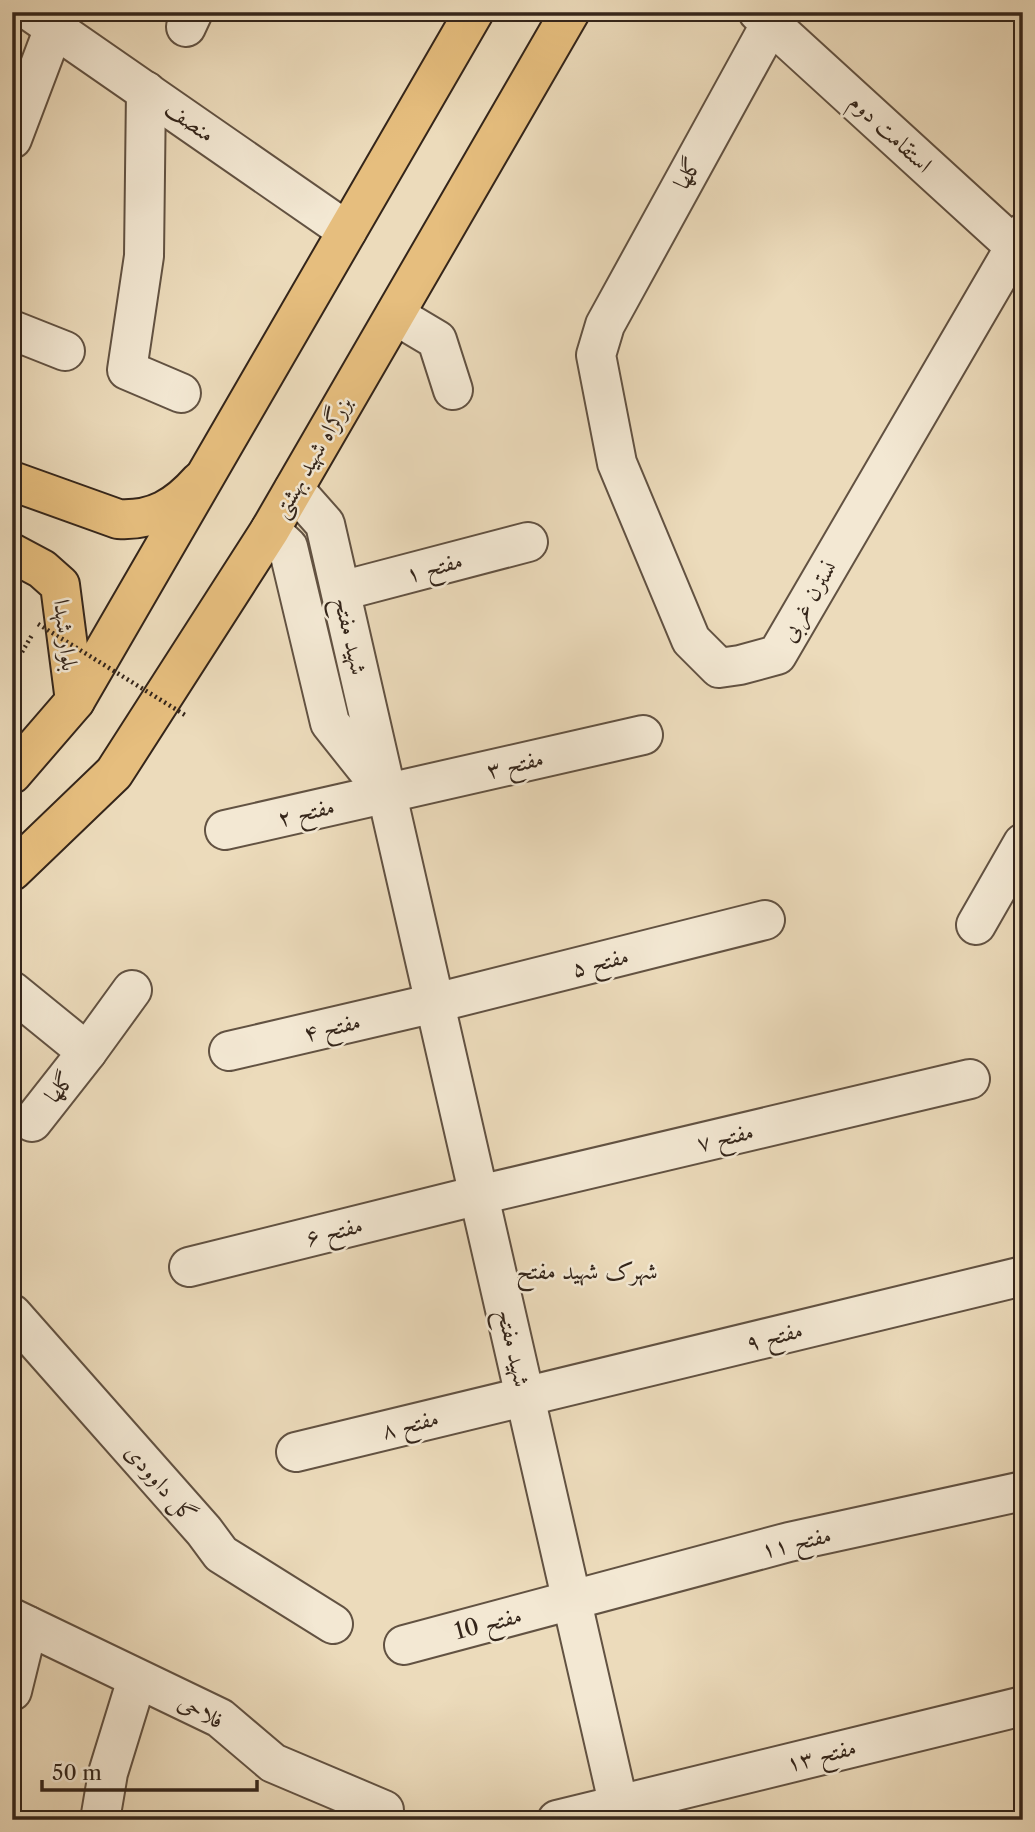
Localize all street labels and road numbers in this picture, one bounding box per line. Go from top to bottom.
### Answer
street label: استقامت دوم [840,88,938,183]
street label: منصف [160,94,220,148]
street label: گلها [667,152,707,194]
street label: بزرگراه شهید بهشتی [265,391,360,524]
street label: مفتح ۱ [403,546,467,595]
street label: نسترن غربی [774,555,844,648]
street label: شهید مفتح [322,594,374,679]
street label: بلوار شهدا [47,597,84,673]
street label: مفتح ۳ [484,744,548,791]
street label: مفتح ۲ [275,792,339,839]
street label: مفتح ۵ [569,941,633,989]
street label: مفتح ۴ [301,1007,365,1054]
street label: گلها [38,1066,80,1108]
street label: مفتح ۷ [694,1117,758,1164]
street label: مفتح ۶ [303,1210,367,1258]
street label: شهید مفتح [485,1306,537,1391]
street label: مفتح ۹ [743,1315,807,1363]
street label: مفتح ۸ [379,1403,443,1451]
street label: گل داوودی [118,1438,203,1529]
street label: مفتح ۱۱ [758,1520,835,1570]
street label: مفتح 10 [451,1601,526,1652]
street label: فلاحی [173,1687,229,1735]
street label: مفتح ۱۳ [783,1733,861,1784]

